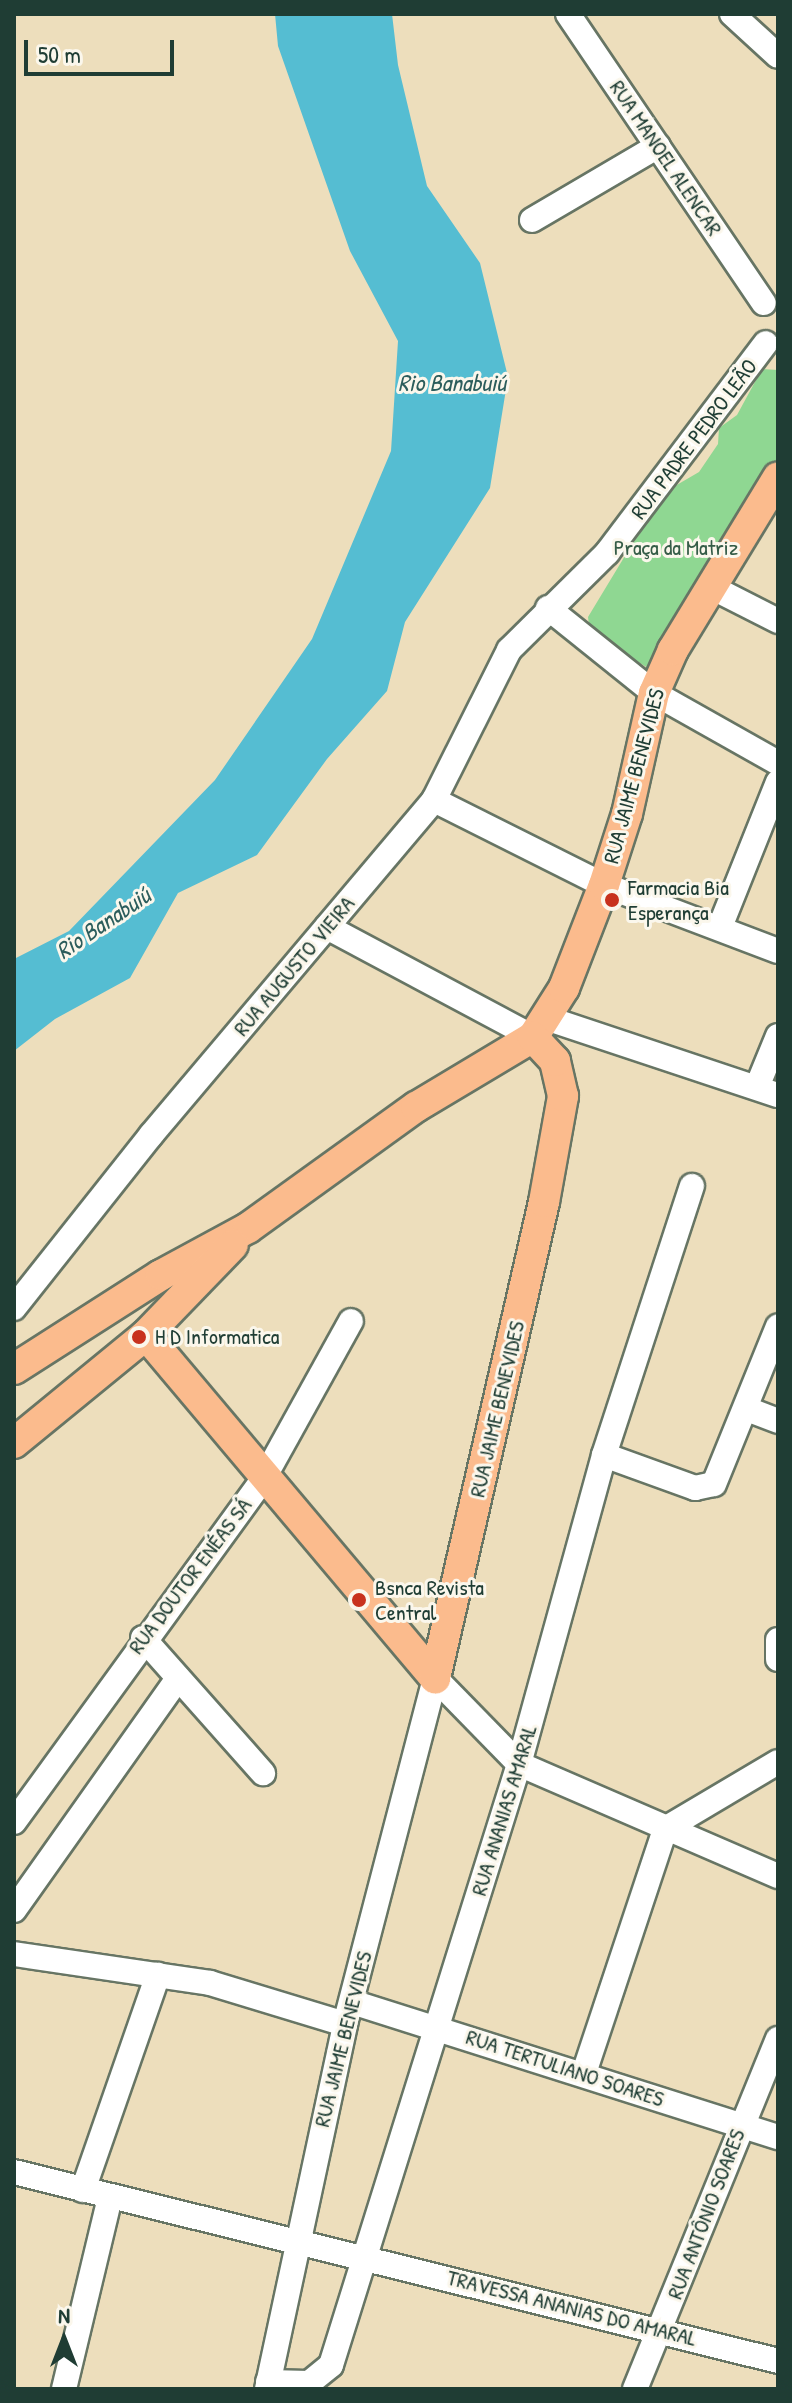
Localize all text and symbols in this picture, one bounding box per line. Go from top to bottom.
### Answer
scale bar [28,24,178,74]
text: 50 m [38,38,81,70]
street label: RUA MANOEL ALENCAR [604,75,728,241]
street label: RUA PADRE PEDRO LEÃO [625,354,763,524]
water label: Rio Banabuiú [398,369,506,397]
park label: Praça da Matriz [614,535,738,561]
street label: RUA JAIME BENEVIDES [598,686,670,866]
place label: Farmacia Bia Esperança [628,874,729,926]
water label: Rio Banabuiú [50,881,156,965]
street label: RUA AUGUSTO VIEIRA [228,891,360,1041]
marker: Farmacia Bia Esperança [603,891,621,909]
street label: RUA JAIME BENEVIDES [464,1318,530,1500]
place label: H D Informatica [155,1324,279,1350]
marker: H D Informatica [130,1328,148,1346]
street label: RUA DOUTOR ENÉAS SÁ [123,1493,257,1659]
place label: Bsnca Revista Central [375,1574,484,1626]
marker: Bsnca Revista Central [350,1591,368,1609]
street label: RUA ANANIAS AMARAL [465,1721,543,1899]
street label: RUA JAIME BENEVIDES [308,1949,378,2129]
street label: RUA TERTULIANO SOARES [463,2024,667,2112]
street label: RUA ANTÔNIO SOARES [661,2125,751,2303]
street label: TRAVESSA ANANIAS DO AMARAL [444,2264,700,2352]
north arrow [24,2299,104,2379]
text: N [58,2300,70,2330]

